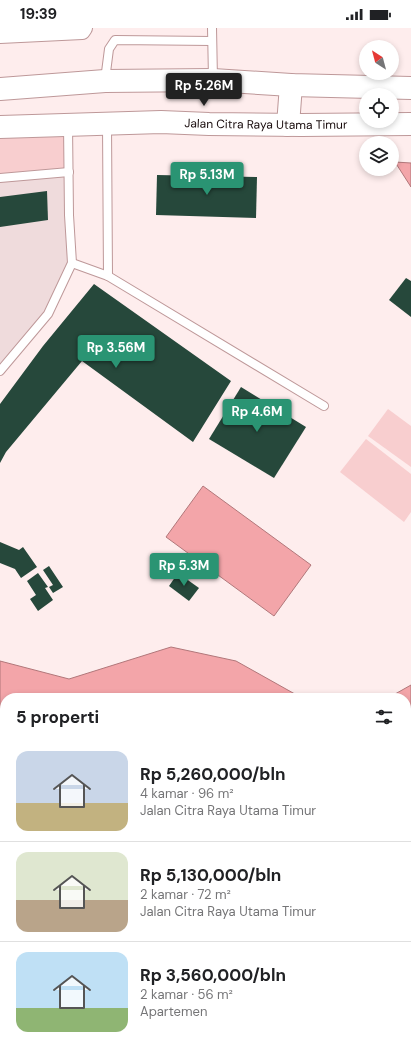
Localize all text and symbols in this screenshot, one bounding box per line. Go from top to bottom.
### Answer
text: 19:39 [20,4,57,24]
north arrow [359,40,399,80]
map controls [359,40,399,176]
pin: Rp 5.26M [163,73,245,107]
text: Rp 5.26M [175,77,233,94]
button: locate [359,88,399,128]
street label: Jalan Citra Raya Utama Timur [184,115,348,133]
button: layers [359,136,399,176]
pin: Rp 5.13M [166,162,248,196]
text: Rp 5.13M [180,166,234,183]
pin: Rp 3.56M [75,335,157,369]
text: Rp 3.56M [87,339,145,356]
pin: Rp 4.6M [220,399,294,433]
text: Rp 4.6M [232,403,282,420]
pin: Rp 5.3M [147,553,221,587]
text: Rp 5.3M [159,557,209,574]
text: 5 properti [16,706,99,728]
icon: filters [373,706,395,728]
text: Rp 5,260,000/bln [140,763,286,785]
icon: home [48,767,96,815]
text: 4 kamar · 96 m² [140,785,234,802]
text: Jalan Citra Raya Utama Timur [140,802,316,819]
text: Rp 5,130,000/bln [140,864,281,886]
icon: home [48,868,96,916]
text: 2 kamar · 72 m² [140,886,231,903]
text: Jalan Citra Raya Utama Timur [140,903,316,920]
text: Rp 3,560,000/bln [140,964,286,986]
icon: home [48,968,96,1016]
text: 2 kamar · 56 m² [140,986,233,1003]
text: Apartemen [140,1003,207,1020]

